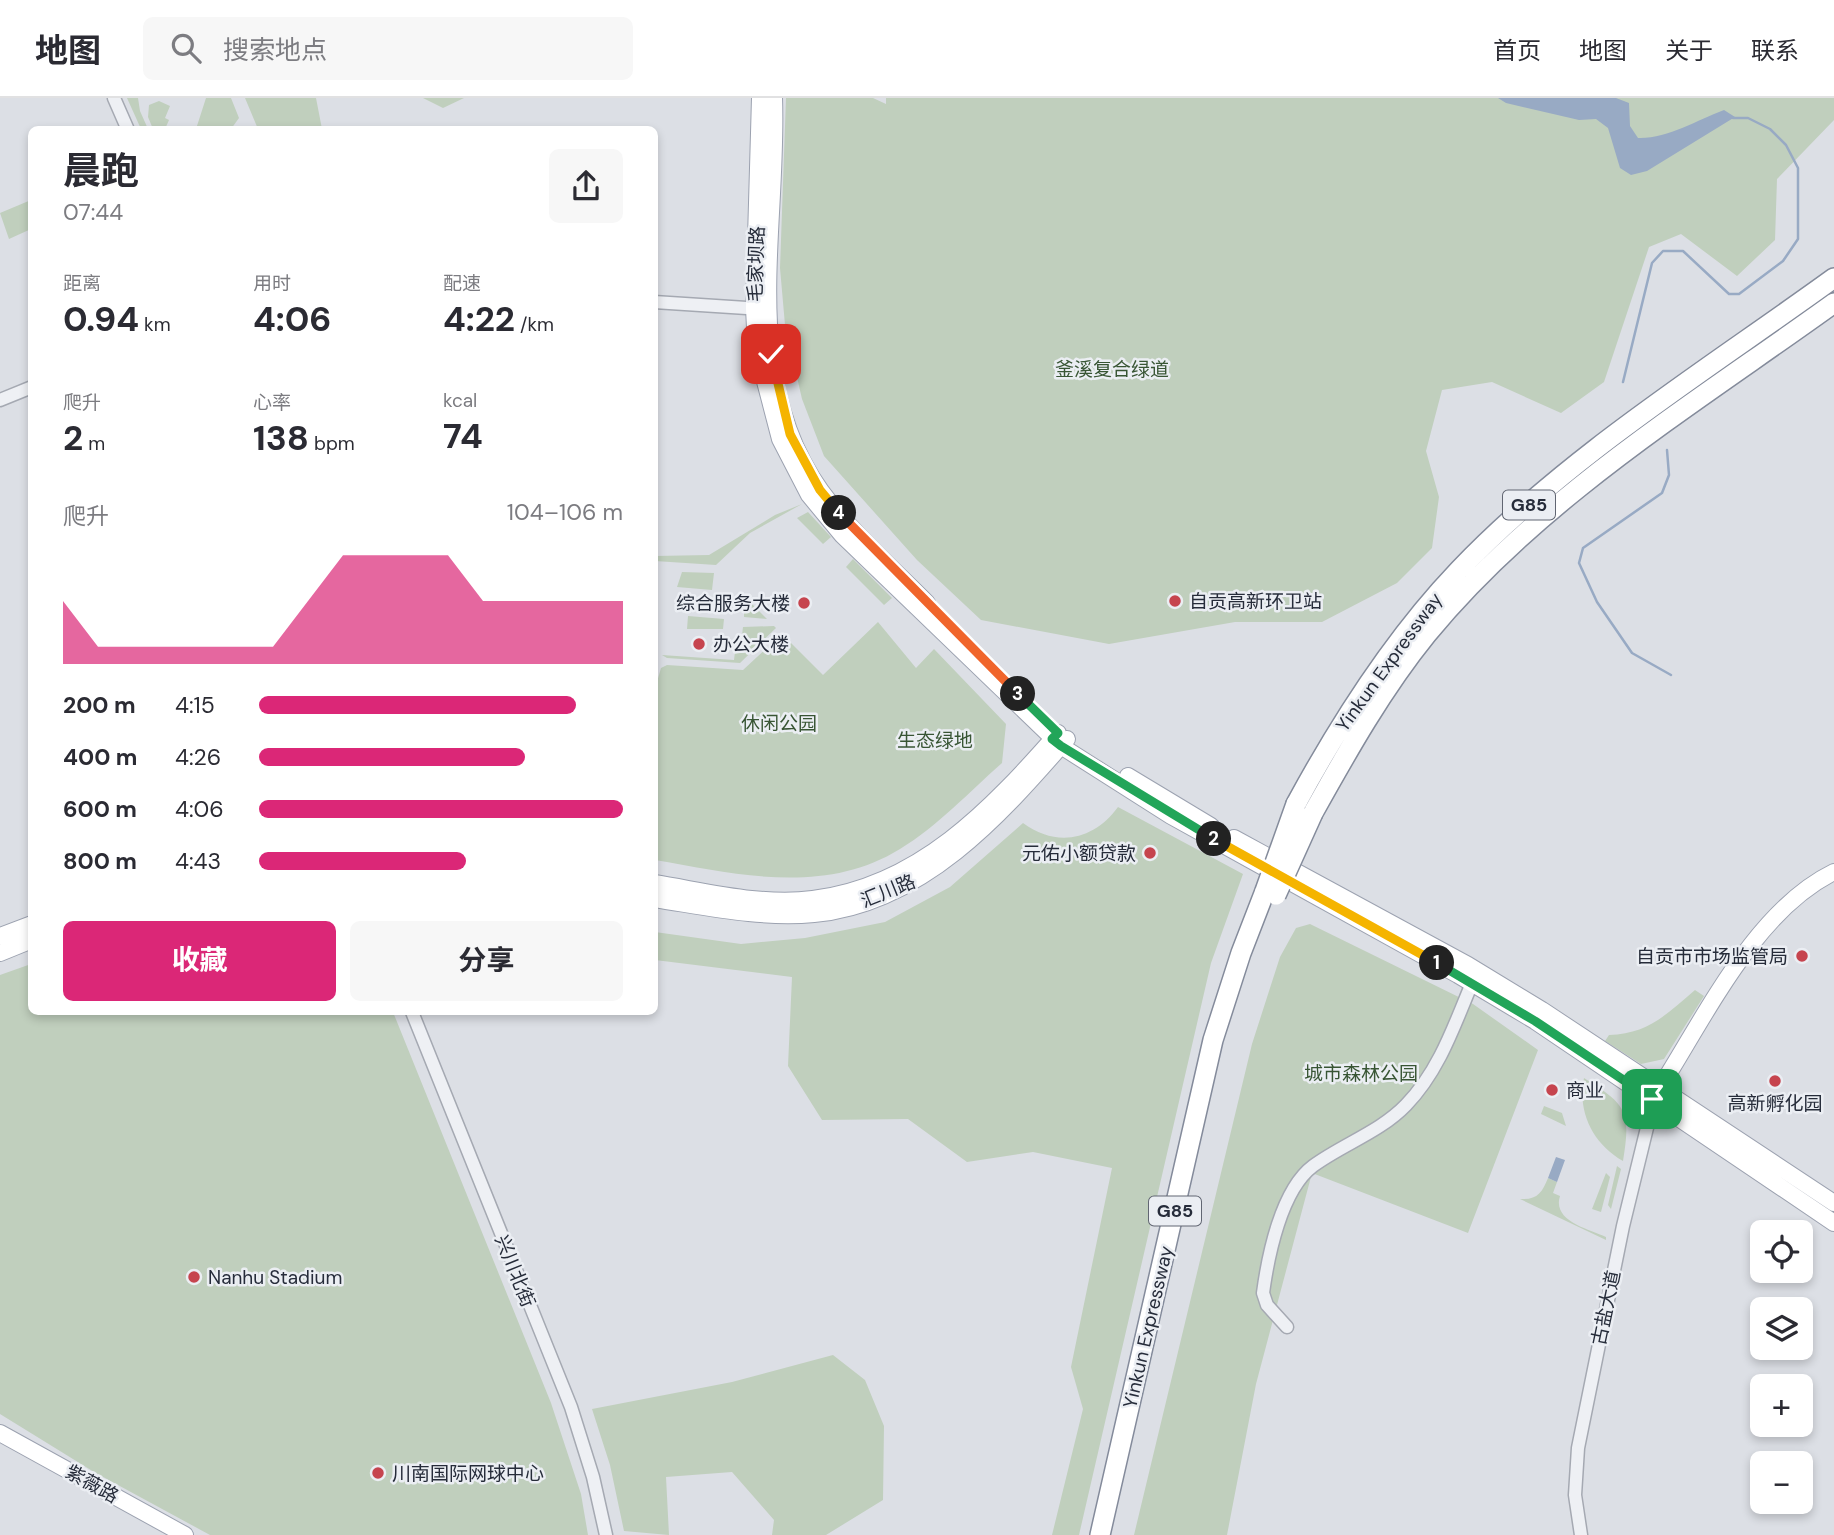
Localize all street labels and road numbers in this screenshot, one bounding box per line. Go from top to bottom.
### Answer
street label: 毛家坝路 [742,226,770,302]
road number: G85 [1503,491,1555,520]
street label: Yinkun Expressway [1330,587,1448,736]
street label: 汇川路 [857,869,919,913]
road number: G85 [1149,1196,1201,1226]
street label: 兴川北街 [489,1231,541,1311]
street label: Yinkun Expressway [1117,1243,1179,1411]
street label: 古盐大道 [1586,1268,1626,1348]
street label: 紫薇路 [61,1459,123,1509]

